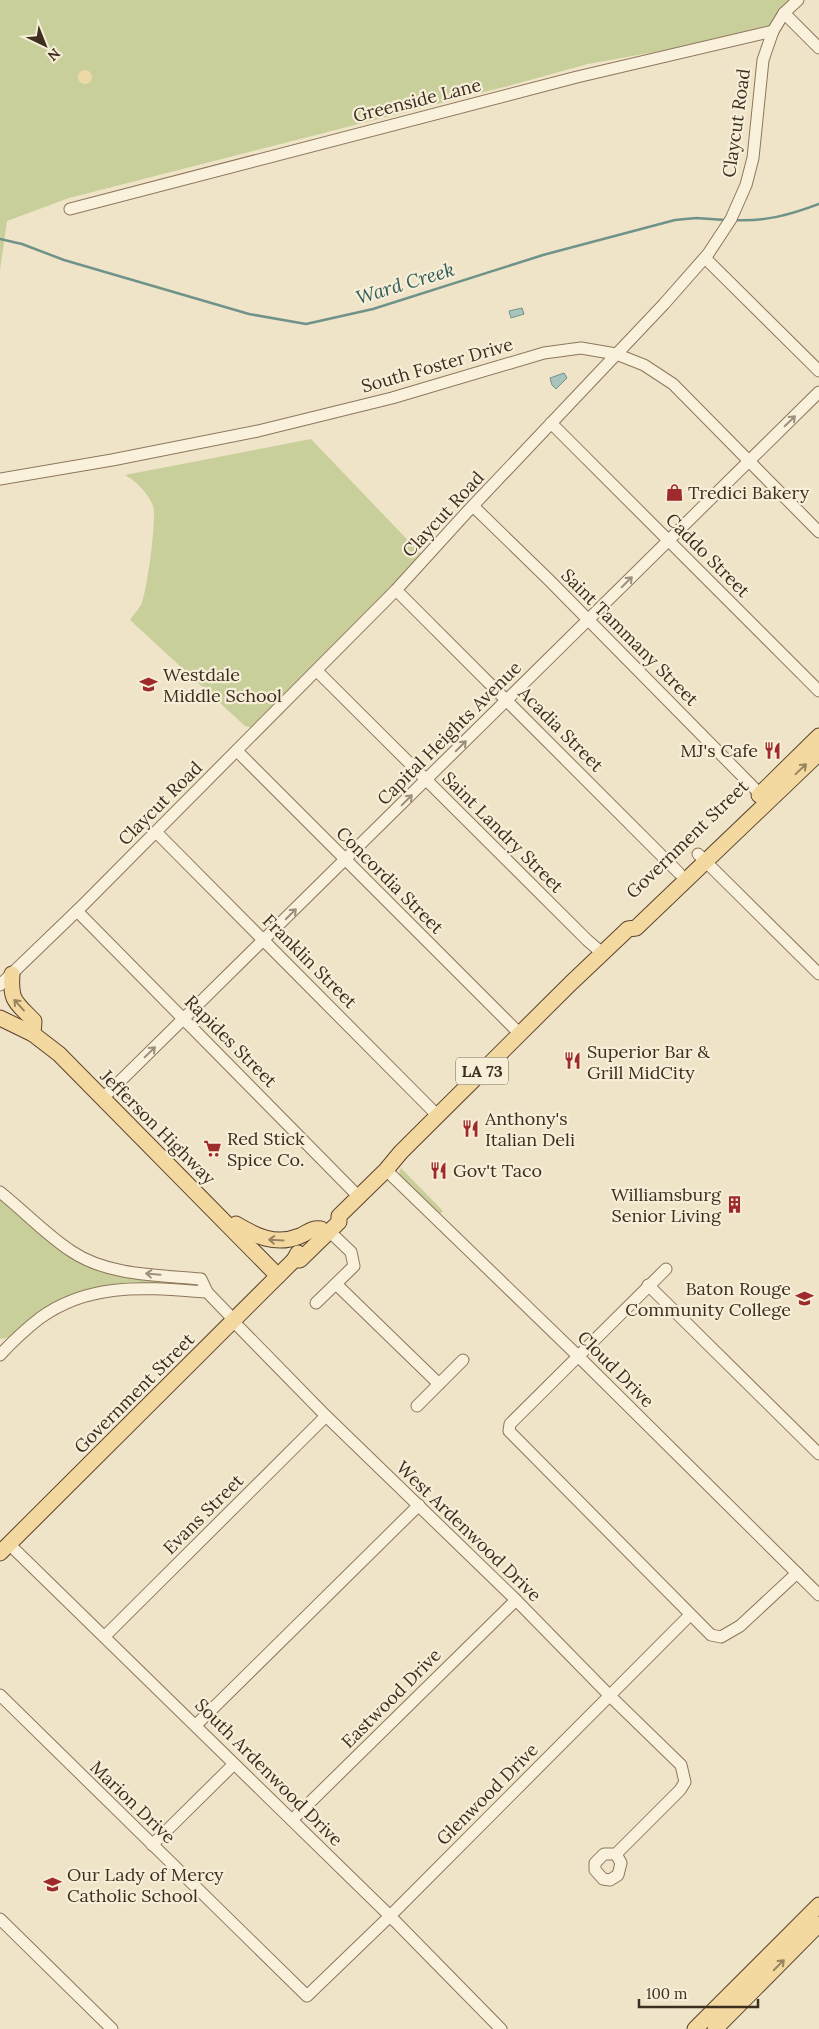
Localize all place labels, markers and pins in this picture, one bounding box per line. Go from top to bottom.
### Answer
place label: Tredici Bakery [688,481,810,504]
shop icon: Tredici Bakery [664,482,684,502]
place label: Westdale Middle School [163,663,282,707]
school or university icon: Westdale Middle School [139,674,159,694]
place label: MJ's Cafe [680,739,758,762]
restaurant icon: MJ's Cafe [762,740,782,760]
place label: Superior Bar & Grill MidCity [587,1040,710,1084]
restaurant icon: Superior Bar & Grill MidCity [563,1051,583,1071]
place label: Anthony's Italian Deli [484,1107,575,1151]
restaurant icon: Anthony's Italian Deli [461,1118,481,1138]
place label: Red Stick Spice Co. [227,1127,305,1171]
supermarket icon: Red Stick Spice Co. [203,1138,223,1158]
place label: Gov't Taco [453,1159,542,1182]
restaurant icon: Gov't Taco [429,1160,449,1180]
place label: Williamsburg Senior Living [611,1183,722,1227]
building icon: Williamsburg Senior Living [725,1194,745,1214]
place label: Baton Rouge Community College [625,1277,791,1321]
school or university icon: Baton Rouge Community College [795,1288,815,1308]
place label: Our Lady of Mercy Catholic School [67,1863,224,1907]
school or university icon: Our Lady of Mercy Catholic School [43,1874,63,1894]

